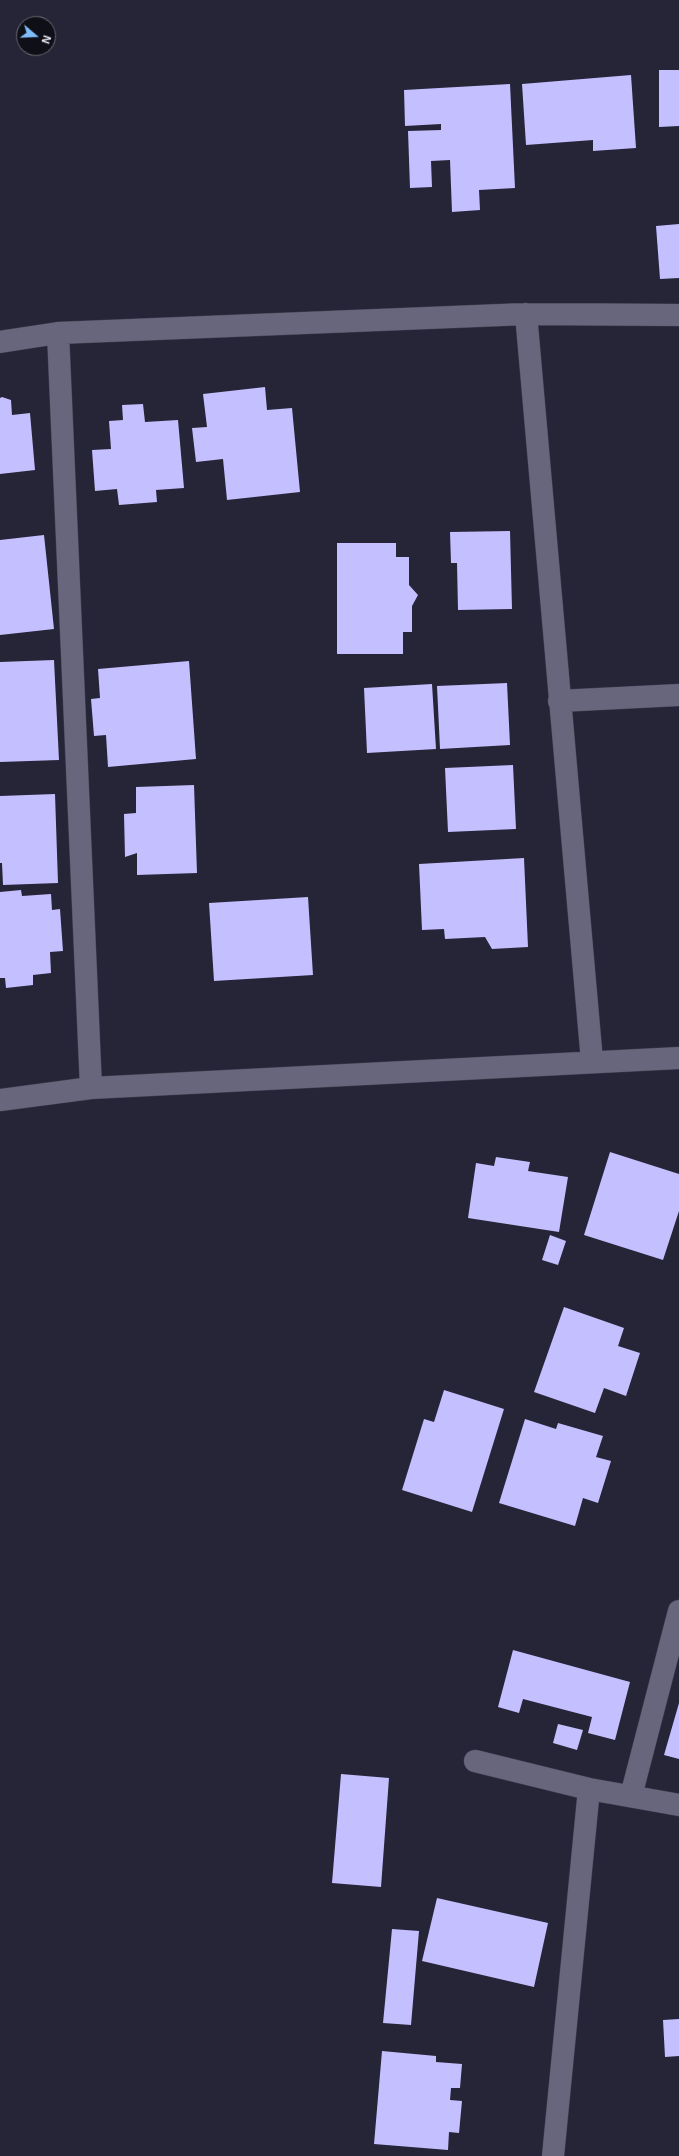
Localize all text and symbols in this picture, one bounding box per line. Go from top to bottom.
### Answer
north arrow [16,16,56,56]
text: N [39,34,53,45]

